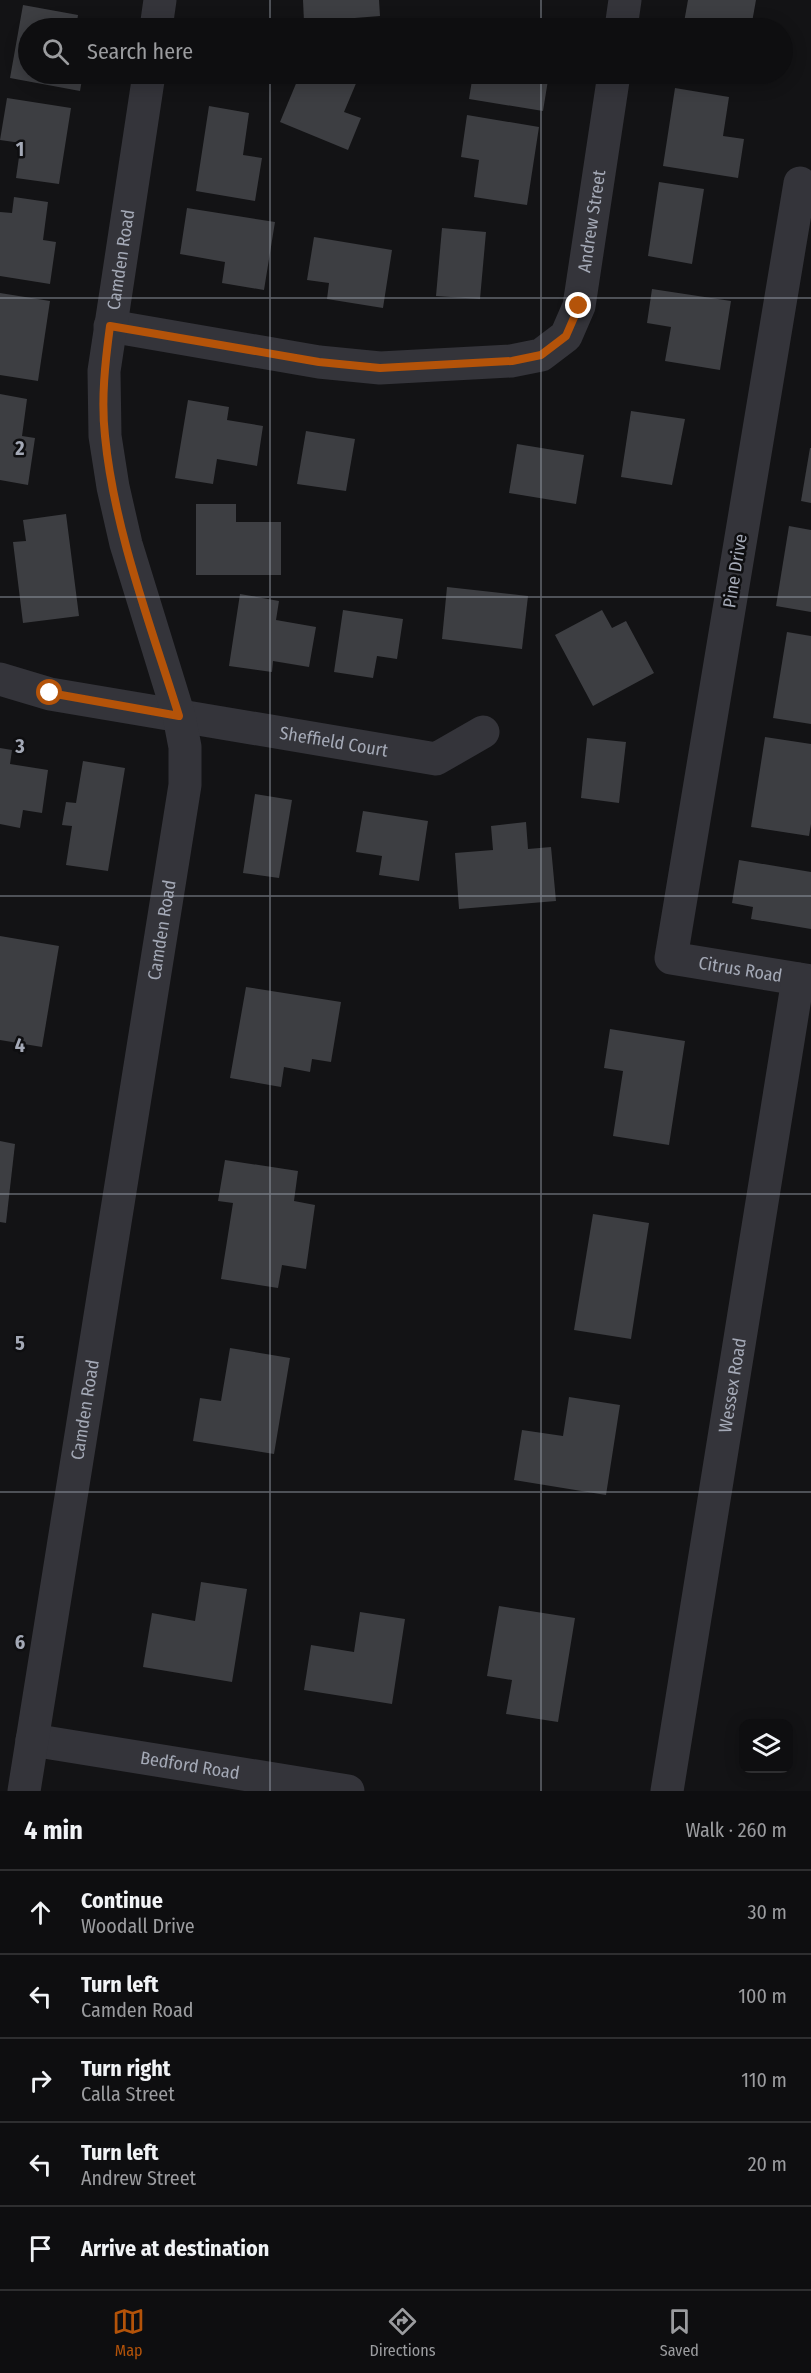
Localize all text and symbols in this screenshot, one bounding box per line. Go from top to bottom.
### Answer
search box [18,18,793,84]
icon: search [39,35,72,68]
text: Search here [87,38,193,65]
text: 1 [16,137,24,161]
street label: Andrew Street [573,168,610,274]
street label: Camden Road [102,208,139,311]
route end [565,292,591,318]
text: 2 [14,436,25,460]
street label: Pine Drive [718,532,752,610]
route start [36,679,62,705]
street label: Sheffield Court [278,722,390,762]
text: 3 [14,734,25,758]
street label: Camden Road [143,878,181,982]
street label: Citrus Road [697,952,784,987]
text: 4 [15,1033,25,1057]
text: 5 [15,1331,25,1355]
street label: Wessex Road [714,1336,751,1434]
street label: Camden Road [66,1358,104,1462]
text: 6 [15,1630,25,1654]
map controls [739,1719,793,1773]
button: layers [739,1719,793,1773]
street label: Bedford Road [139,1747,241,1784]
text: 4 min [24,1815,83,1846]
text: Walk · 260 m [686,1818,787,1842]
text: Continue [81,1887,163,1914]
icon: ahead [24,1896,57,1929]
text: 30 m [747,1900,787,1924]
text: Woodall Drive [81,1914,195,1938]
text: Turn left [81,1971,159,1998]
icon: left [24,1980,57,2013]
text: 100 m [738,1984,787,2008]
text: Camden Road [81,1998,193,2022]
text: Turn right [81,2055,170,2082]
icon: right [24,2064,57,2097]
text: 110 m [741,2068,787,2092]
text: Calla Street [81,2082,175,2106]
text: Turn left [81,2139,159,2166]
icon: left [24,2148,57,2181]
text: 20 m [748,2152,787,2176]
text: Andrew Street [81,2166,196,2190]
icon: arrive [24,2232,57,2265]
text: Arrive at destination [81,2235,269,2262]
tab: Map [112,2305,145,2360]
tab: Directions [369,2305,436,2360]
tab: Saved [660,2305,699,2360]

